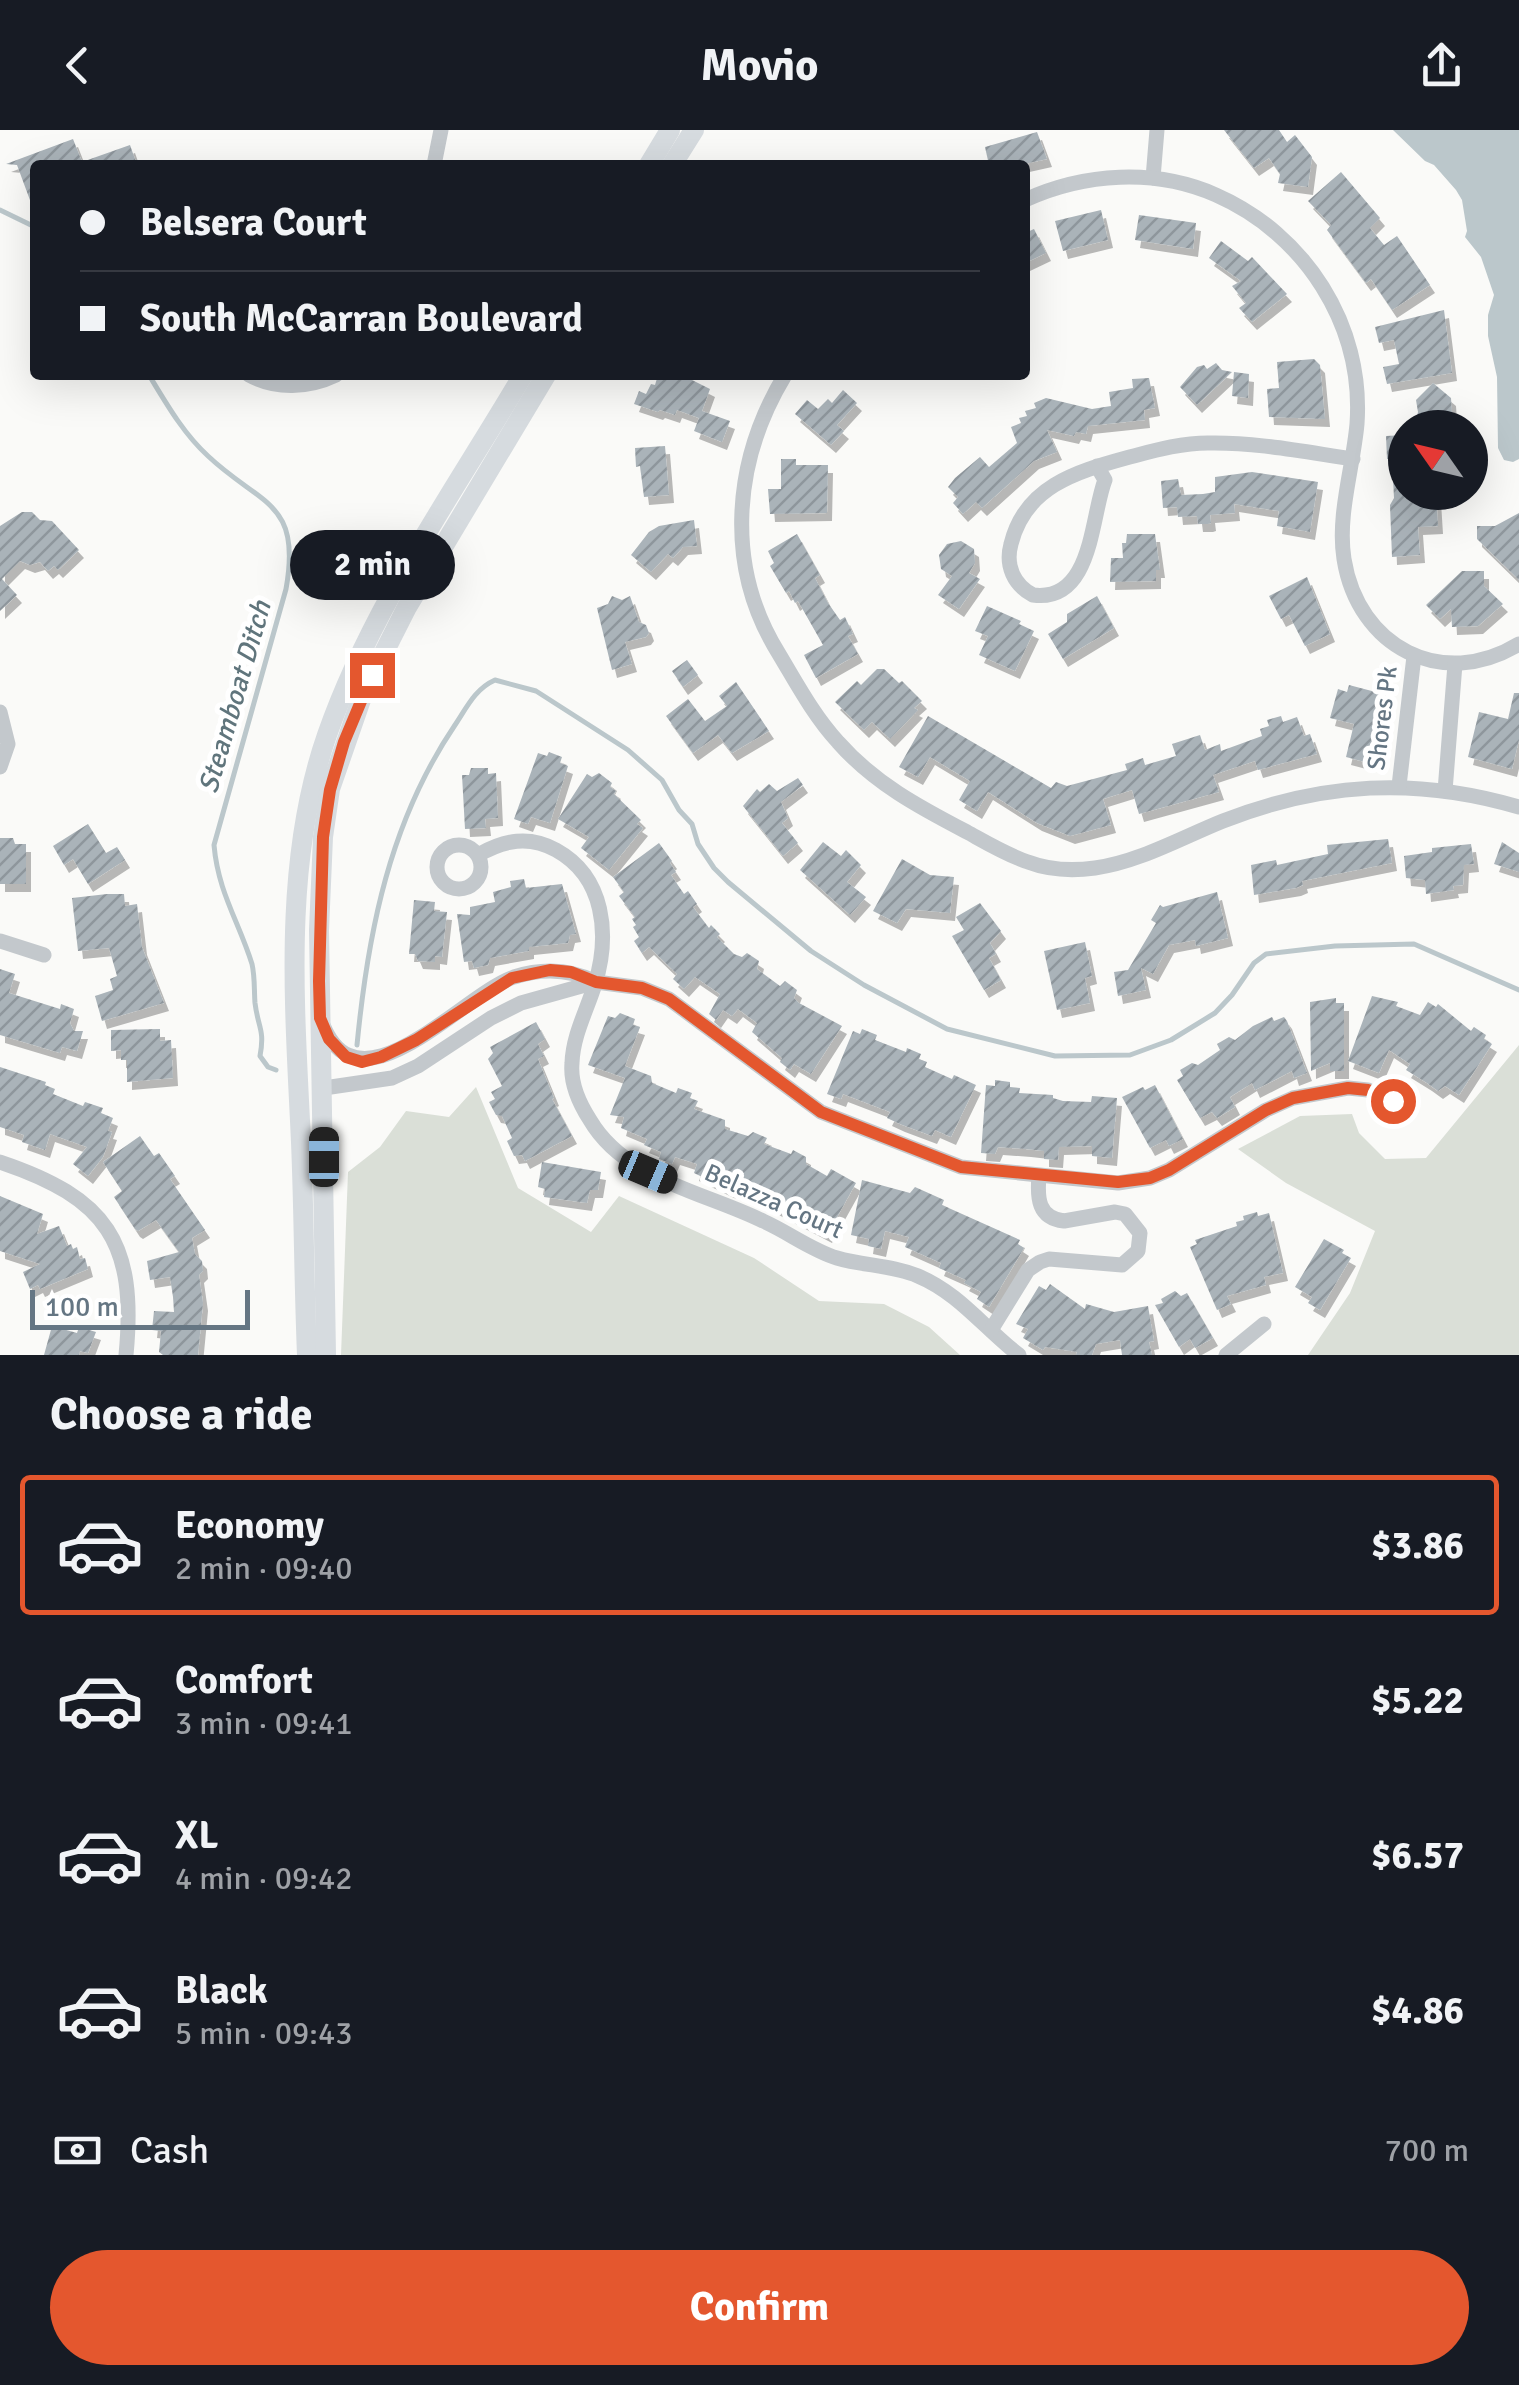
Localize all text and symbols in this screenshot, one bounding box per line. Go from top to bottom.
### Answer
icon: back [50,38,105,93]
text: Movio [700,38,819,93]
icon: share [1414,38,1469,93]
text: Belsera Court [140,199,367,246]
text: South McCarran Boulevard [140,295,583,342]
north arrow [1388,410,1488,510]
map controls [1388,410,1488,510]
callout: 2 min [290,530,454,600]
text: 2 min [334,545,411,584]
water label: Steamboat Ditch [191,596,279,797]
route end [350,653,395,698]
street label: Shores Pk [1360,664,1404,772]
route start [1371,1079,1416,1124]
car [309,1127,339,1187]
car [615,1146,681,1198]
street label: Belazza Court [700,1157,848,1245]
scale bar [30,1285,250,1330]
text: 100 m [45,1290,119,1324]
text: Choose a ride [50,1387,313,1442]
icon: car [55,1500,145,1590]
text: Economy [175,1502,324,1549]
text: $3.86 [1371,1522,1464,1569]
text: 2 min · 09:40 [175,1549,353,1588]
icon: car [55,1655,145,1745]
text: Comfort [175,1657,313,1704]
text: $5.22 [1371,1677,1464,1724]
text: 3 min · 09:41 [175,1704,353,1743]
icon: car [55,1810,145,1900]
text: XL [175,1812,218,1859]
text: $6.57 [1371,1832,1464,1879]
text: 4 min · 09:42 [175,1859,353,1898]
icon: car [55,1965,145,2055]
text: Black [175,1967,268,2014]
text: $4.86 [1371,1987,1464,2034]
text: 5 min · 09:43 [175,2014,353,2053]
icon: cash [50,2123,105,2178]
text: Cash [130,2127,209,2174]
text: 700 m [1385,2131,1469,2170]
button: Confirm [50,2250,1469,2365]

